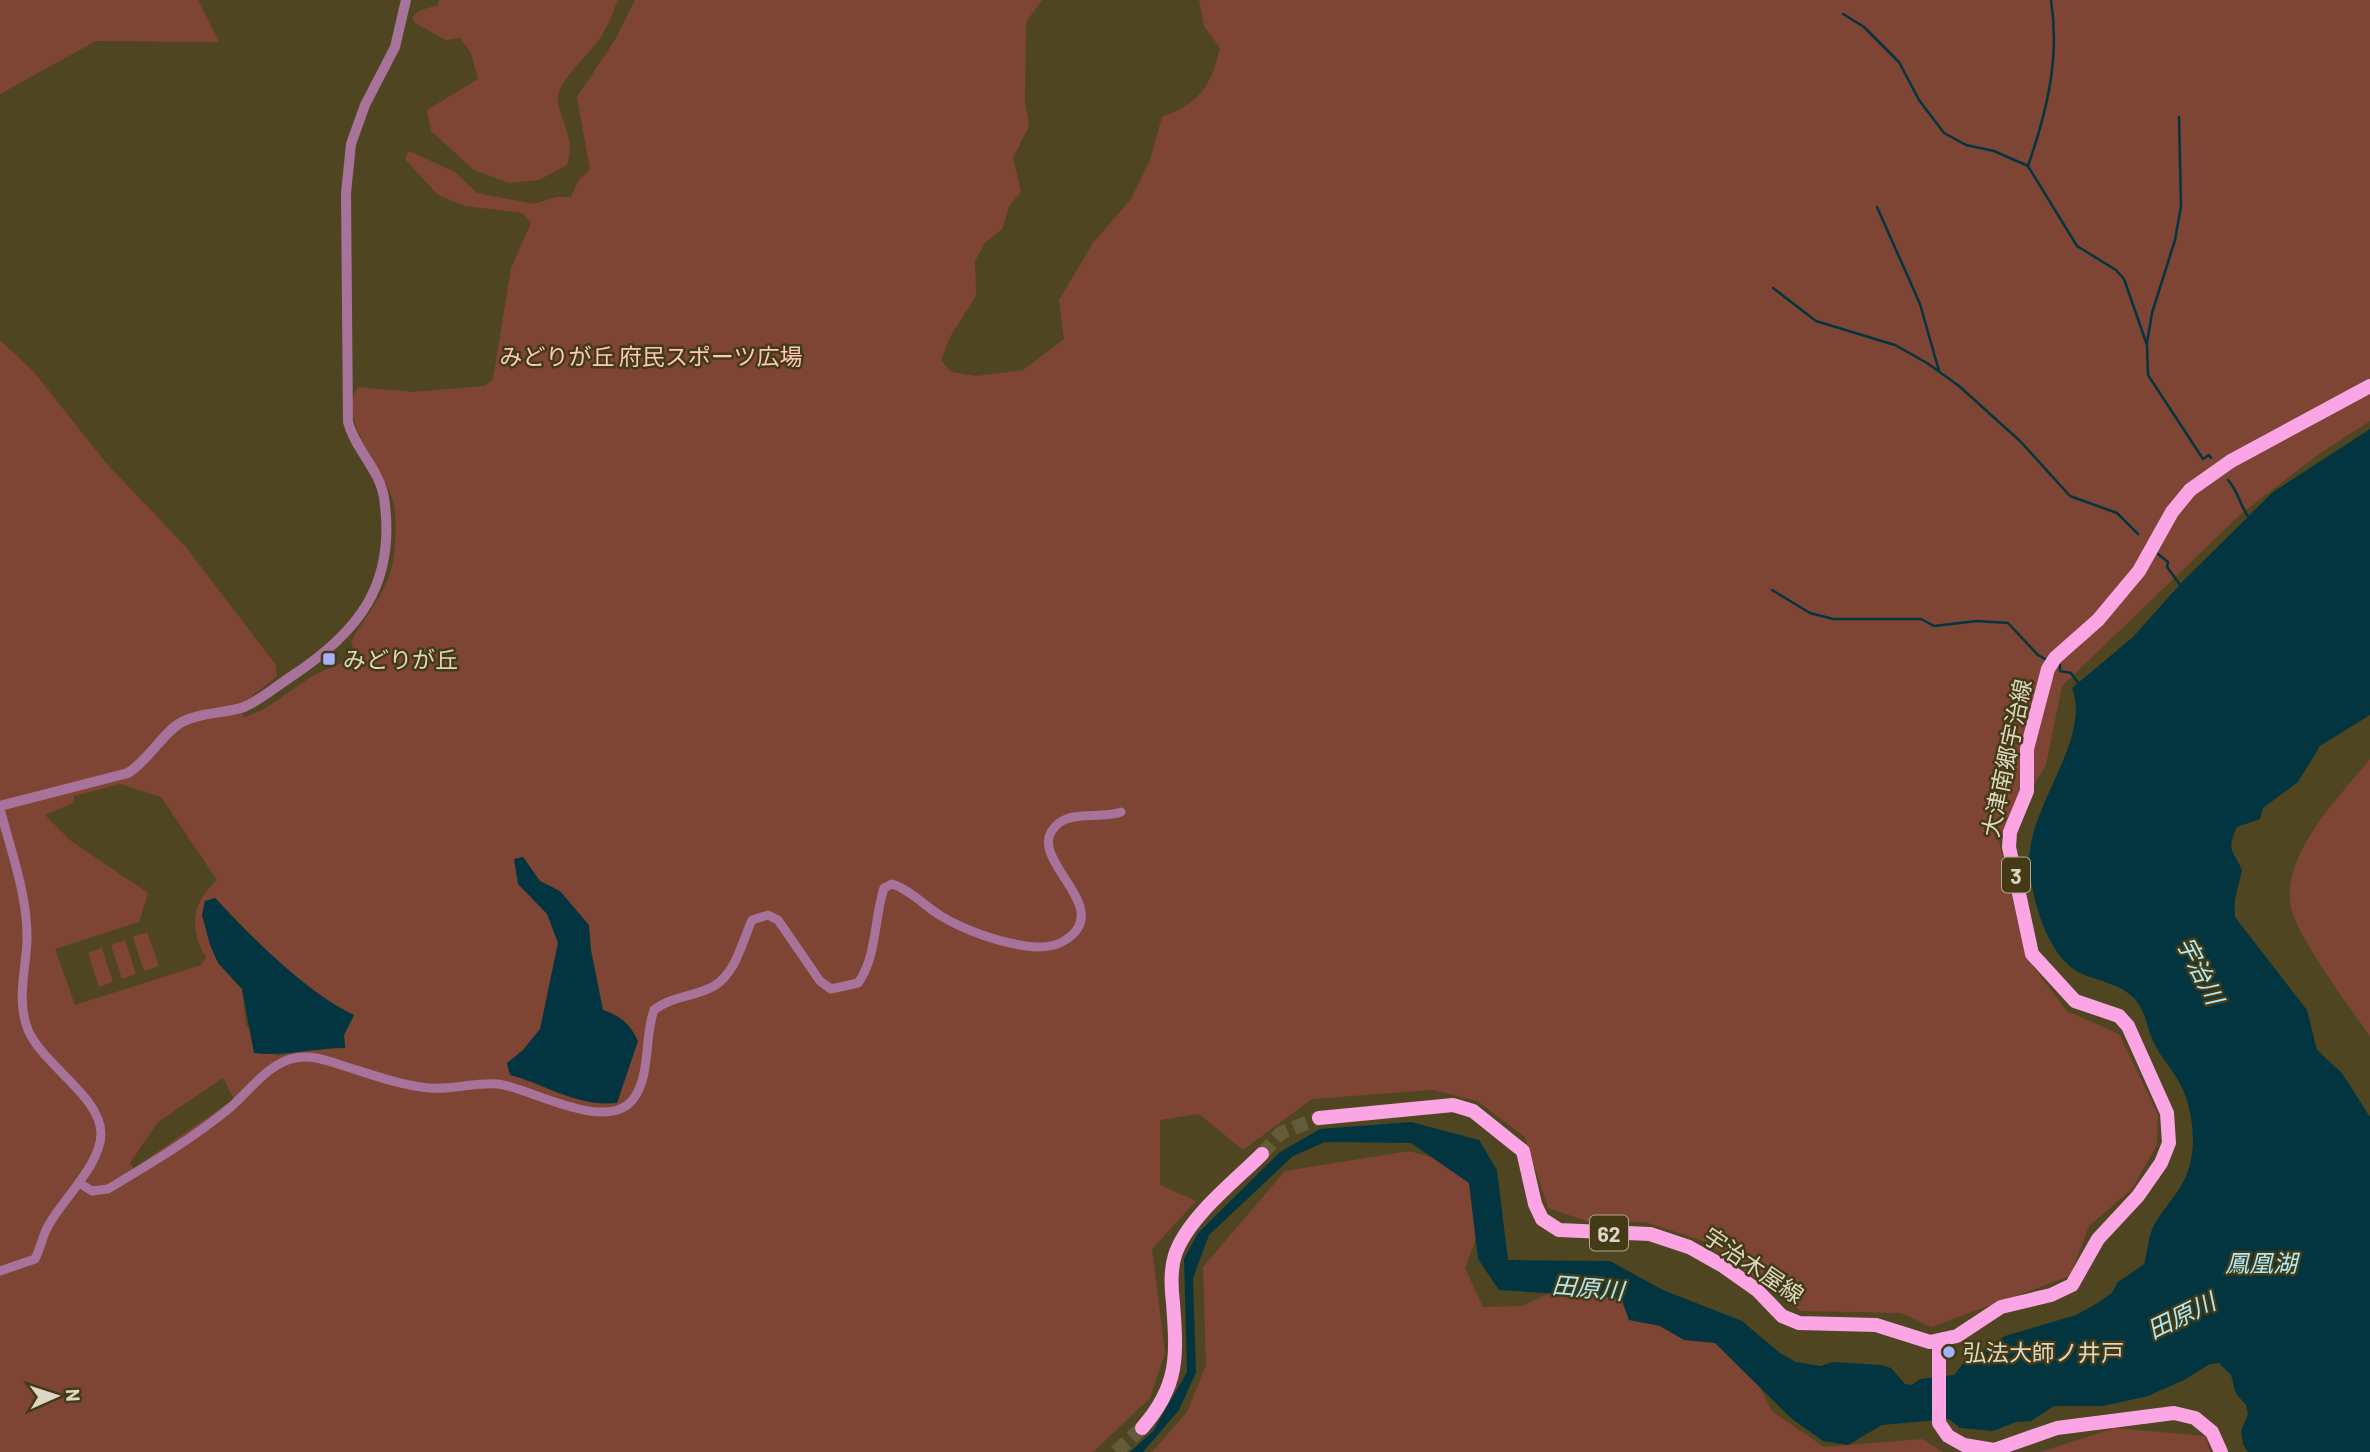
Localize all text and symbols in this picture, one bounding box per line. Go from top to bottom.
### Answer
park label: みどりが丘 府民スポーツ広場 [499,342,803,370]
place label: みどりが丘 [343,645,458,673]
marker: みどりが丘 [321,651,337,667]
street label: 大津南郷宇治線 [1976,676,2036,840]
road number: 3 [2002,858,2030,892]
water label: 宇治川 [2172,931,2232,1011]
road number: 62 [1590,1216,1628,1250]
street label: 宇治木屋線 [1699,1221,1809,1309]
water label: 鳳凰湖 [2225,1248,2301,1277]
water label: 田原川 [1551,1269,1628,1305]
water label: 田原川 [2142,1285,2222,1344]
place label: 弘法大師ノ井戸 [1963,1338,2124,1366]
marker: 弘法大師ノ井戸 [1941,1344,1957,1360]
north arrow [21,1361,91,1431]
text: N [62,1388,85,1402]

